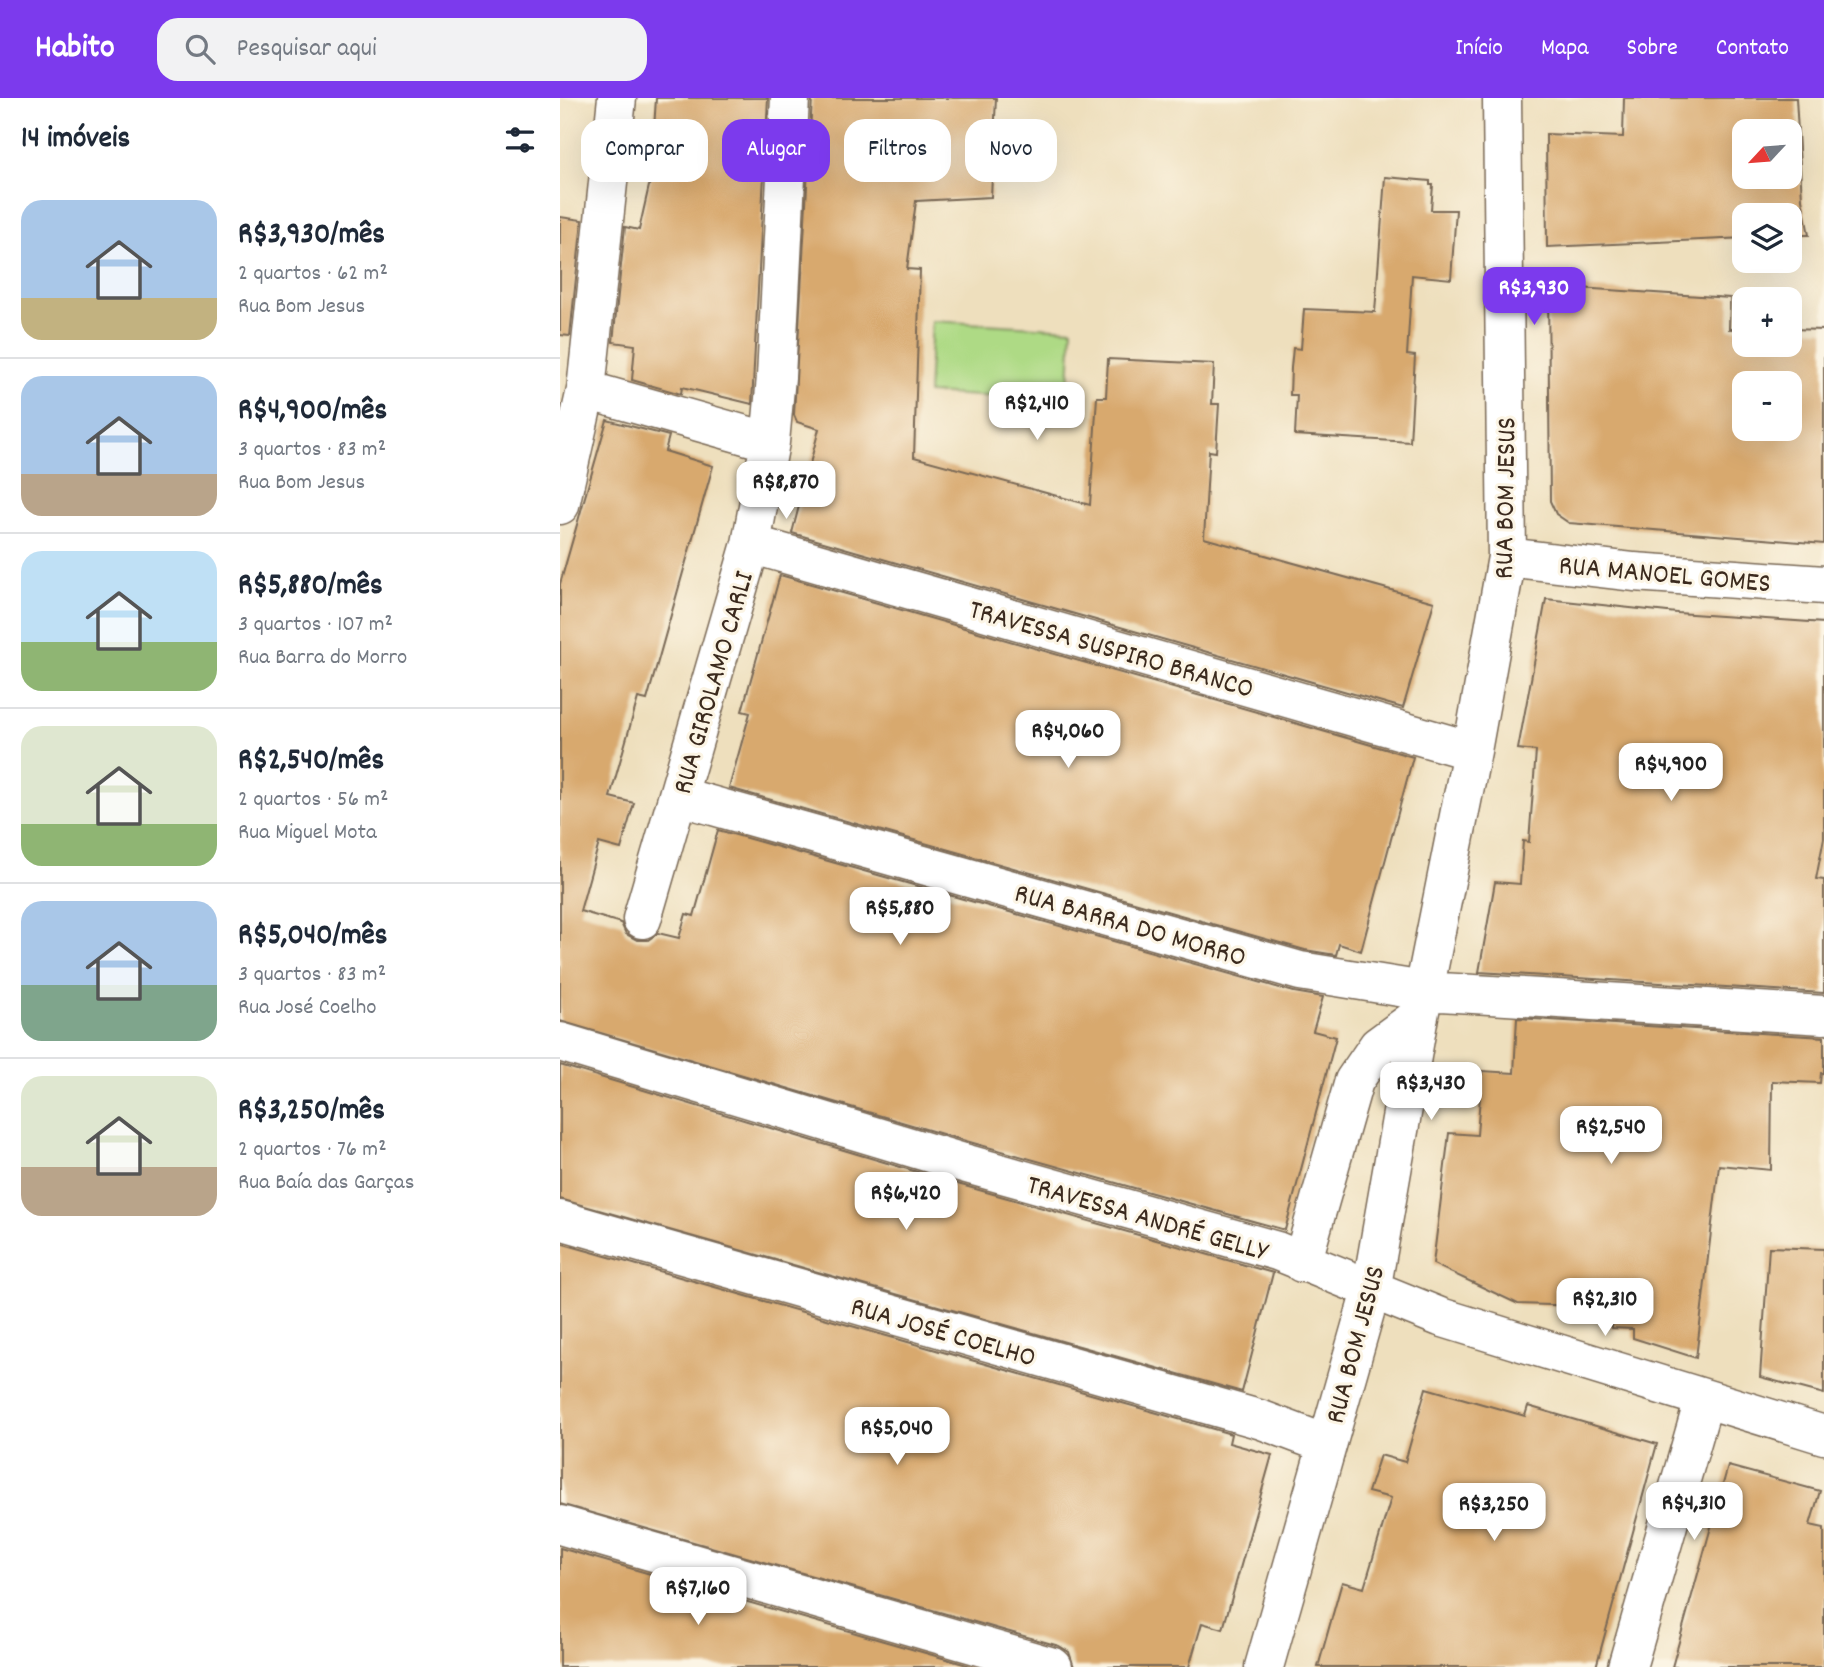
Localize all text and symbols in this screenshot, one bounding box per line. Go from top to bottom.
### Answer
search box [157,18,647,81]
text: Habito [35,26,115,73]
icon: search [181,30,219,68]
text: Pesquisar aqui [237,31,377,68]
text: Início [1455,32,1503,66]
text: Mapa [1541,32,1589,66]
text: Sobre [1627,32,1678,66]
text: Contato [1716,32,1789,66]
text: 14 imóveis [21,119,130,162]
chip: Comprar [581,119,708,182]
chip: Alugar [722,119,830,182]
chip: Filtros [844,119,951,182]
chip: Novo [965,119,1057,182]
north arrow [1732,119,1802,189]
map controls [1732,119,1802,441]
icon: filters [501,121,539,159]
button: layers [1732,203,1802,273]
text: R$3,930/mês [238,215,385,258]
icon: home [77,228,161,312]
text: 2 quartos · 62 m² [238,258,388,291]
pin: R$3,930 [1469,268,1599,327]
text: R$3,930 [1499,273,1569,306]
button: + [1732,287,1802,357]
text: Rua Bom Jesus [238,291,365,324]
button: − [1732,371,1802,441]
pin: R$2,410 [972,382,1102,442]
text: R$2,410 [1005,388,1069,421]
text: R$4,900/mês [238,391,387,434]
icon: home [77,404,161,488]
street label: RUA BOM JESUS [1487,417,1529,579]
text: 3 quartos · 83 m² [238,434,386,467]
pin: R$8,870 [721,462,851,521]
text: Rua Bom Jesus [238,467,365,500]
text: R$8,870 [752,467,820,500]
street label: RUA MANOEL GOMES [1557,548,1772,606]
text: R$5,880/mês [238,566,383,609]
street label: RUA GIROLAMO CARLI [665,567,767,799]
icon: home [77,579,161,663]
street label: TRAVESSA SUSPIRO BRANCO [964,592,1258,712]
text: 3 quartos · 107 m² [238,609,393,642]
text: Rua Barra do Morro [238,642,407,675]
pin: R$4,060 [1003,710,1133,770]
text: R$4,060 [1031,716,1105,749]
text: R$2,540/mês [238,741,384,784]
pin: R$4,900 [1606,744,1736,803]
text: R$4,900 [1635,749,1707,782]
icon: home [77,754,161,838]
text: 2 quartos · 56 m² [238,784,388,817]
text: Rua Miguel Mota [238,817,377,850]
street label: RUA BARRA DO MORRO [1009,876,1250,980]
pin: R$5,880 [835,888,965,947]
text: R$5,880 [866,893,934,926]
text: R$5,040/mês [238,916,387,959]
icon: home [77,929,161,1013]
text: 3 quartos · 83 m² [238,959,386,992]
text: Rua José Coelho [238,992,377,1025]
pin: R$3,430 [1366,1062,1496,1122]
text: R$3,430 [1396,1068,1466,1101]
text: R$3,250/mês [238,1091,385,1134]
icon: home [77,1104,161,1188]
pin: R$2,540 [1546,1107,1676,1166]
text: R$2,540 [1576,1112,1646,1145]
text: 2 quartos · 76 m² [238,1134,387,1167]
text: Rua Baía das Garças [238,1167,414,1200]
street label: TRAVESSA ANDRÉ GELLY [1021,1167,1273,1275]
pin: R$6,420 [841,1172,971,1232]
text: R$6,420 [871,1178,941,1211]
street label: RUA BOM JESUS [1318,1262,1398,1429]
pin: R$2,310 [1540,1278,1670,1338]
text: R$2,310 [1572,1284,1638,1317]
street label: RUA JOSÉ COELHO [845,1289,1040,1380]
pin: R$5,040 [832,1408,962,1467]
text: R$5,040 [861,1413,933,1446]
pin: R$4,310 [1629,1482,1759,1542]
pin: R$3,250 [1429,1484,1559,1543]
text: R$4,310 [1662,1488,1726,1521]
text: R$3,250 [1459,1489,1529,1522]
pin: R$7,160 [633,1568,763,1627]
text: R$7,160 [666,1573,730,1606]

